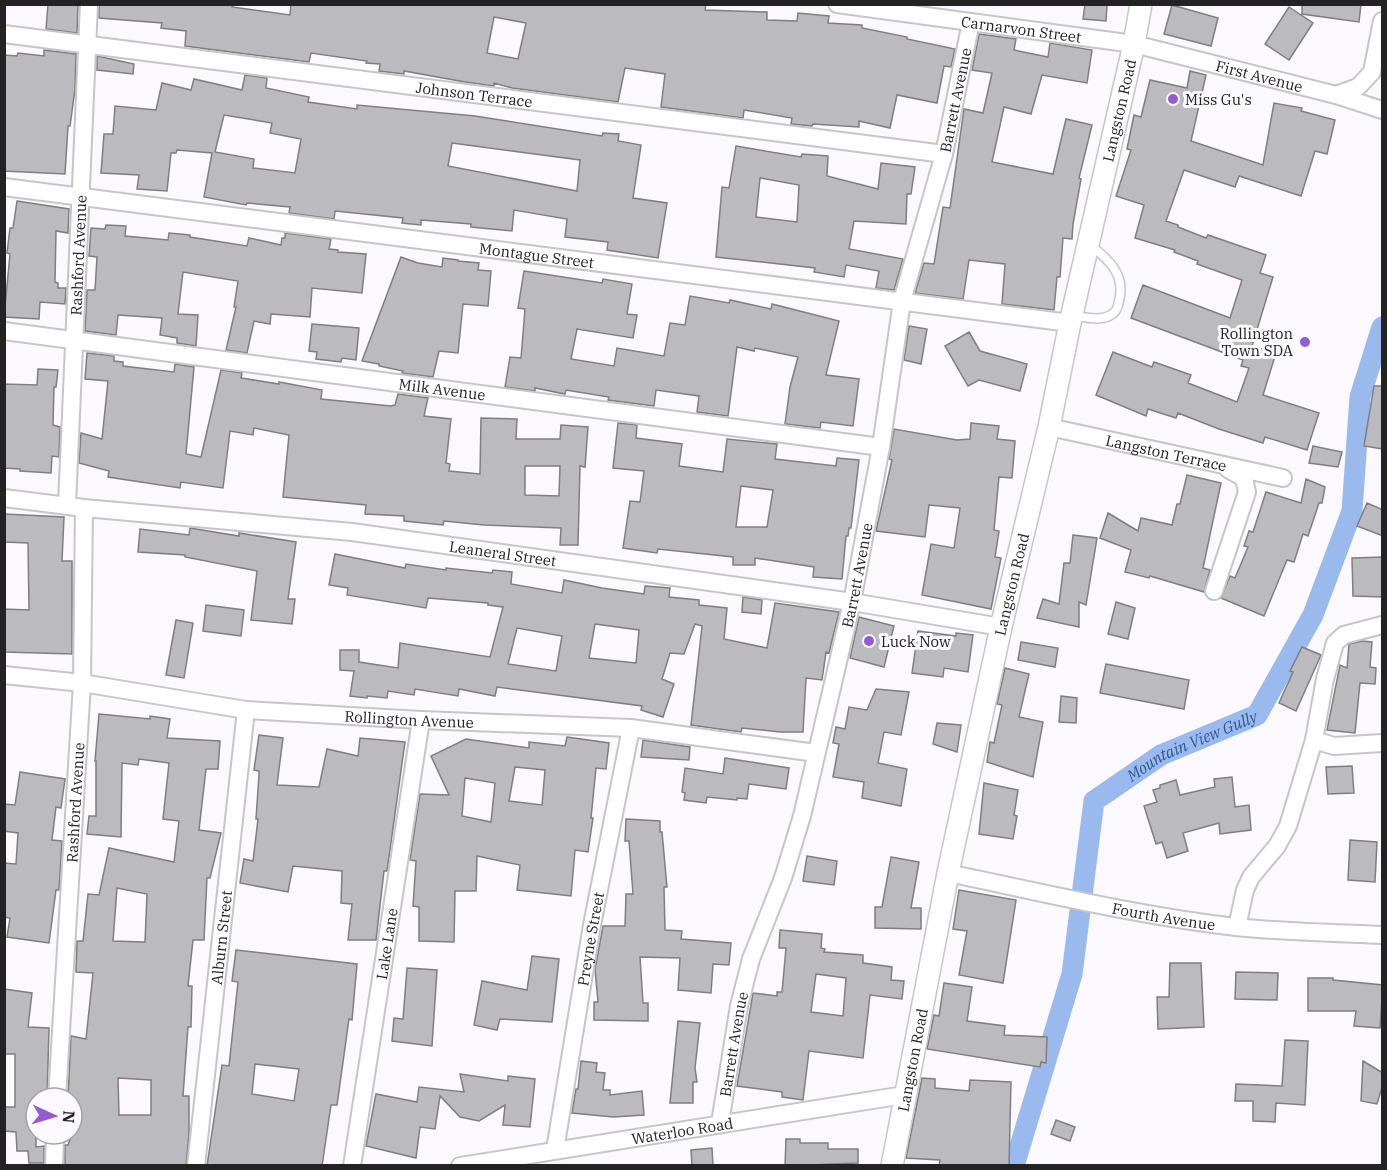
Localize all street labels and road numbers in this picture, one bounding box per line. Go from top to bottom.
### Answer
street label: Carnarvon Street [960,11,1083,46]
street label: Barrett Avenue [935,46,975,154]
street label: First Avenue [1214,56,1305,96]
street label: Langston Road [1098,57,1140,163]
street label: Johnson Terrace [415,77,534,111]
street label: Rashford Avenue [66,195,90,316]
street label: Montague Street [478,238,595,272]
street label: Milk Avenue [398,374,487,404]
street label: Langston Terrace [1104,430,1228,475]
street label: Barrett Avenue [837,521,876,629]
street label: Langston Road [990,531,1033,637]
street label: Leaneral Street [448,536,558,570]
street label: Rollington Avenue [344,706,474,732]
street label: Rashford Avenue [62,742,88,863]
street label: Alburn Street [206,889,236,986]
street label: Preyne Street [573,890,608,987]
street label: Fourth Avenue [1111,898,1216,934]
street label: Lake Lane [372,907,401,981]
street label: Barrett Avenue [715,989,752,1098]
street label: Langston Road [893,1007,931,1113]
street label: Waterloo Road [630,1113,734,1148]

